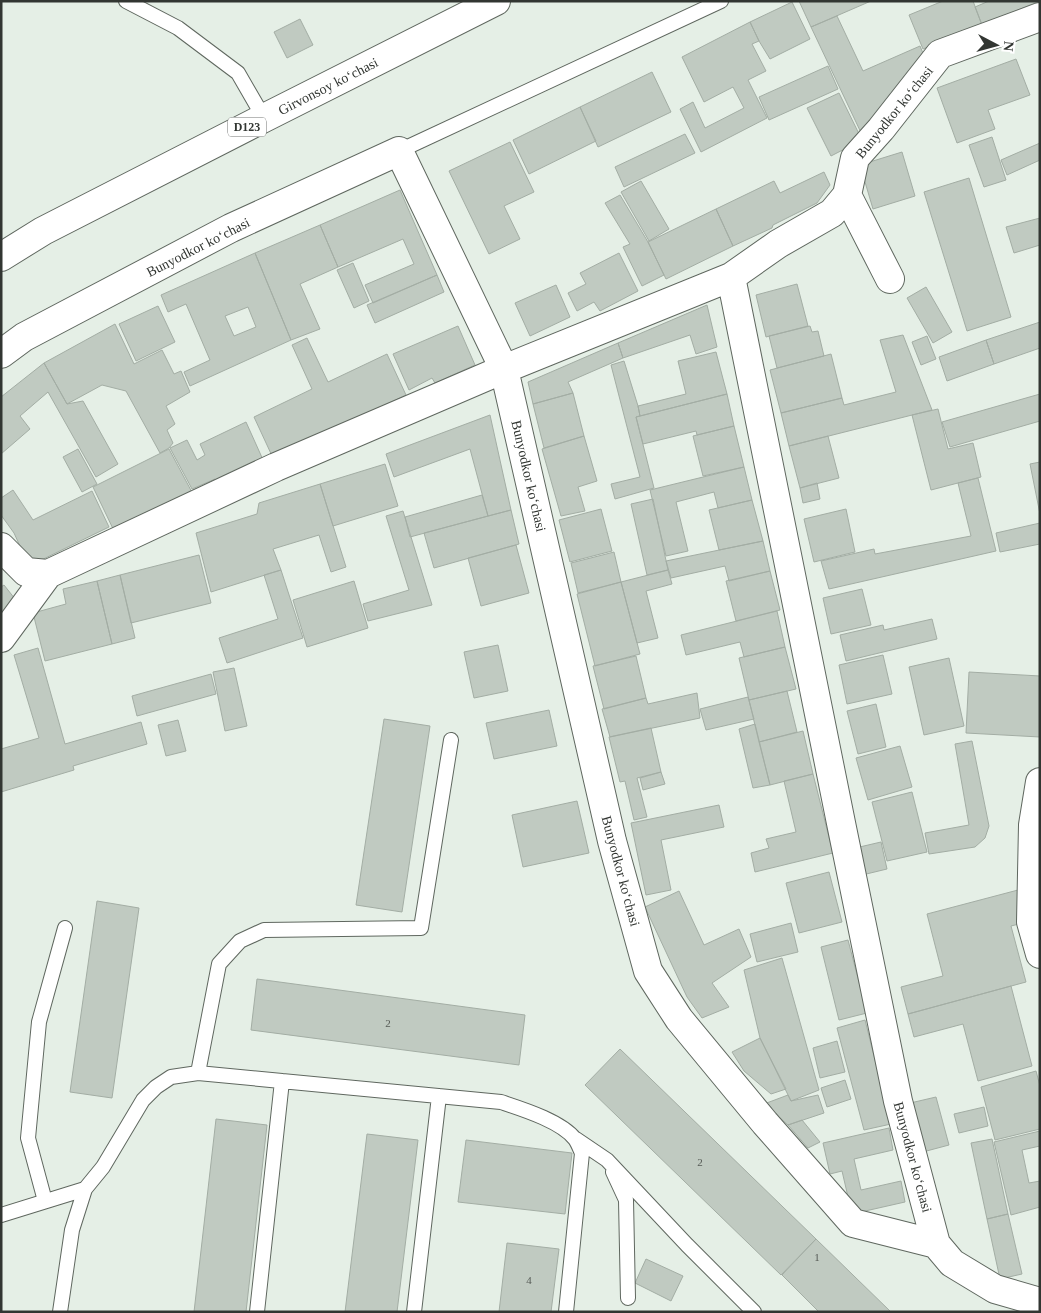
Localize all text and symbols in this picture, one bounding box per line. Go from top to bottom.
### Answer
north arrow [971,20,1021,70]
text: N [1000,40,1016,52]
street label: Girvonsoy koʻchasi [276,55,381,118]
street label: Bunyodkor koʻchasi [853,63,936,161]
road number: D123 [228,118,266,136]
street label: Bunyodkor koʻchasi [144,215,252,280]
street label: Bunyodkor koʻchasi [508,419,549,533]
street label: Bunyodkor koʻchasi [599,814,643,928]
house number: 2 [385,1017,391,1029]
street label: Bunyodkor koʻchasi [891,1100,935,1214]
house number: 2 [697,1156,703,1168]
house number: 1 [814,1251,820,1263]
house number: 4 [526,1274,532,1286]

